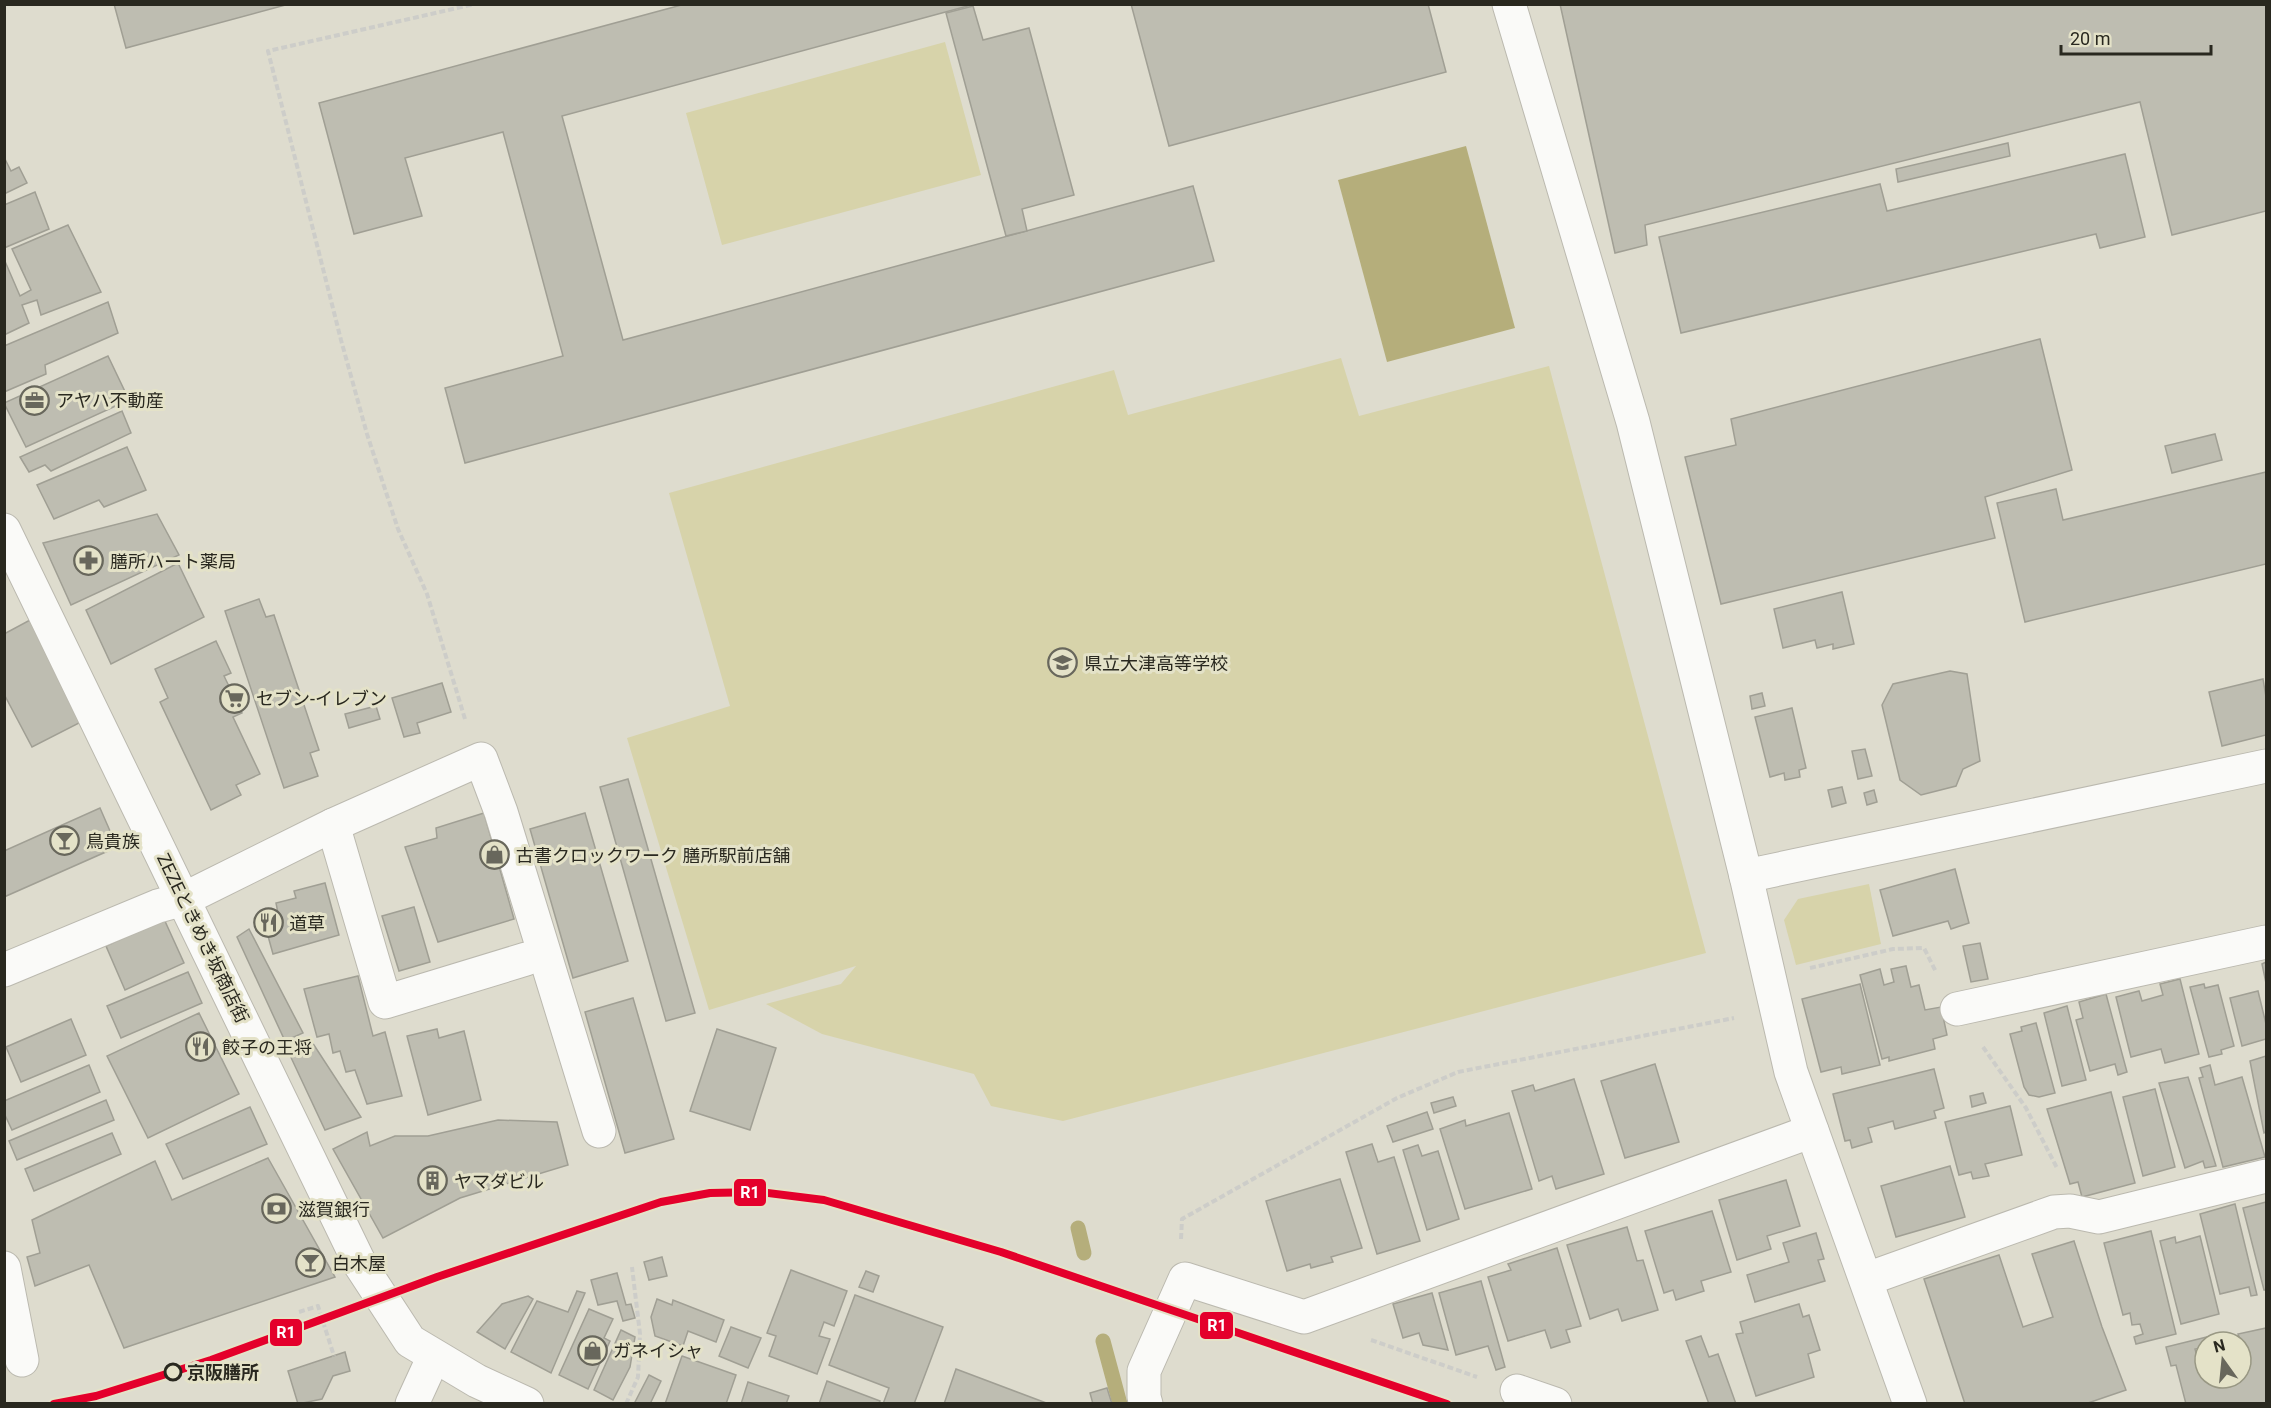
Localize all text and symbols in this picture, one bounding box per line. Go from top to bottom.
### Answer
scale bar [2061,18,2211,56]
text: 20 m [2070,28,2110,49]
office icon: アヤハ不動産 [19,384,51,416]
place label: アヤハ不動産 [56,390,164,411]
pharmacy icon: 膳所ハート薬局 [73,545,105,577]
place label: 膳所ハート薬局 [110,551,236,572]
school or university icon: 県立大津高等学校 [1047,647,1079,679]
place label: 県立大津高等学校 [1084,653,1228,674]
supermarket icon: セブン-イレブン [219,682,251,714]
place label: セブン-イレブン [256,688,387,709]
bar icon: 鳥貴族 [49,825,81,857]
place label: 鳥貴族 [86,831,140,852]
shop icon: 古書クロックワーク 膳所駅前店舗 [479,839,511,871]
place label: 古書クロックワーク 膳所駅前店舗 [516,845,790,866]
street label: ZEZEときめき坂商店街 [153,850,253,1026]
restaurant icon: 道草 [252,907,284,939]
place label: 道草 [289,913,325,934]
restaurant icon: 餃子の王将 [185,1031,217,1063]
place label: 餃子の王将 [222,1037,312,1058]
building icon: ヤマダビル [417,1165,449,1197]
place label: ヤマダビル [454,1171,544,1192]
line badge: R1 [733,1178,767,1207]
text: R1 [740,1183,760,1202]
bank icon: 滋賀銀行 [261,1193,293,1225]
place label: 滋賀銀行 [298,1199,370,1220]
bar icon: 白木屋 [295,1247,327,1279]
place label: 白木屋 [332,1253,386,1274]
line badge: R1 [1199,1311,1234,1340]
text: R1 [1207,1316,1227,1335]
line badge: R1 [269,1318,303,1347]
text: R1 [276,1323,296,1342]
north arrow [2193,1330,2253,1390]
shop icon: ガネイシャ [576,1334,608,1366]
text: N [2211,1335,2227,1357]
place label: ガネイシャ [613,1340,703,1361]
place label: 京阪膳所 [187,1362,259,1383]
marker: 京阪膳所 [164,1363,182,1381]

